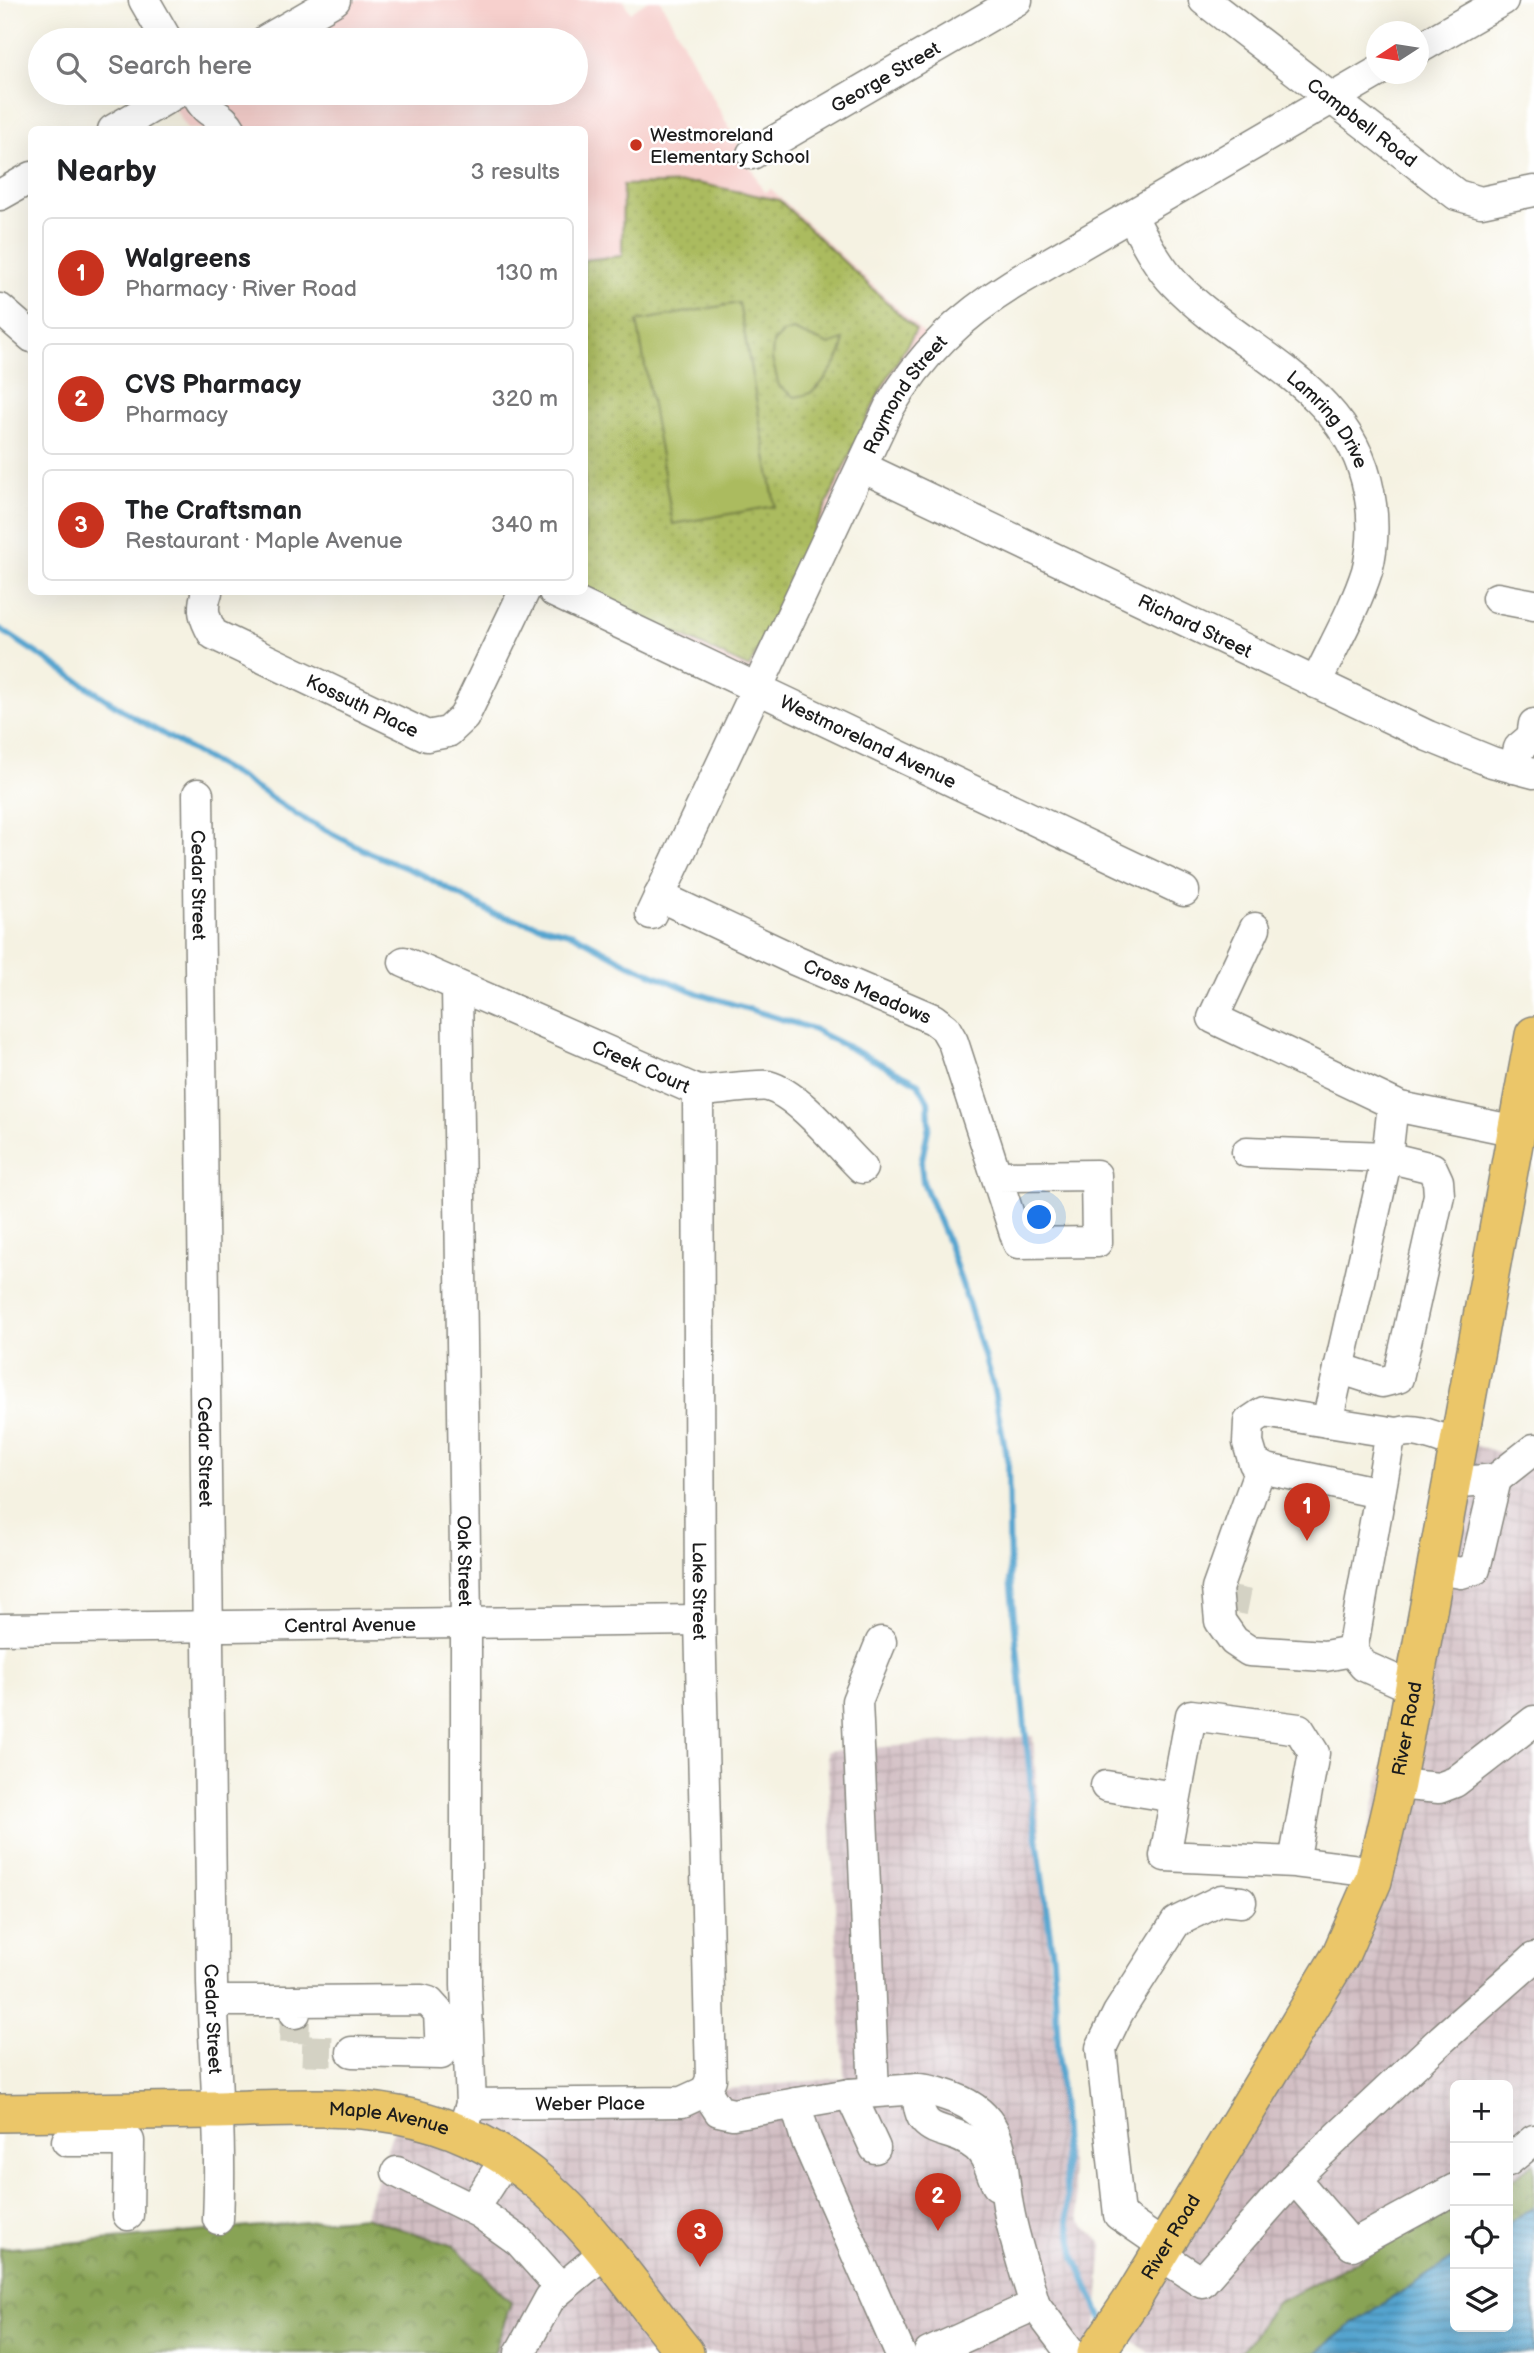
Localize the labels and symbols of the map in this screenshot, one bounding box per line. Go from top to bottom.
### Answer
north arrow [1366,21,1429,84]
street label: George Street [827,37,945,119]
street label: Campbell Road [1302,74,1421,173]
place label: Westmoreland Elementary School [650,124,809,169]
marker: Westmoreland Elementary School [628,137,644,153]
street label: Raymond Street [859,331,953,458]
street label: Lamring Drive [1281,366,1372,472]
street label: Richard Street [1134,590,1256,664]
street label: Kossuth Place [302,670,422,743]
street label: Westmoreland Avenue [776,691,960,794]
street label: Cedar Street [185,830,210,940]
street label: Cross Meadows [799,955,934,1030]
street label: Creek Court [588,1036,693,1099]
your location [1022,1200,1056,1234]
street label: Cedar Street [192,1397,216,1507]
pin: 1 [1284,1483,1330,1541]
street label: Oak Street [451,1515,476,1607]
street label: Lake Street [687,1542,710,1641]
street label: Central Avenue [284,1614,416,1638]
street label: River Road [1388,1680,1428,1778]
street label: Cedar Street [199,1964,226,2075]
street label: Weber Place [535,2092,645,2116]
street label: Maple Avenue [328,2098,452,2141]
pin: 2 [915,2173,961,2231]
street label: River Road [1137,2191,1206,2284]
pin: 3 [677,2209,723,2267]

